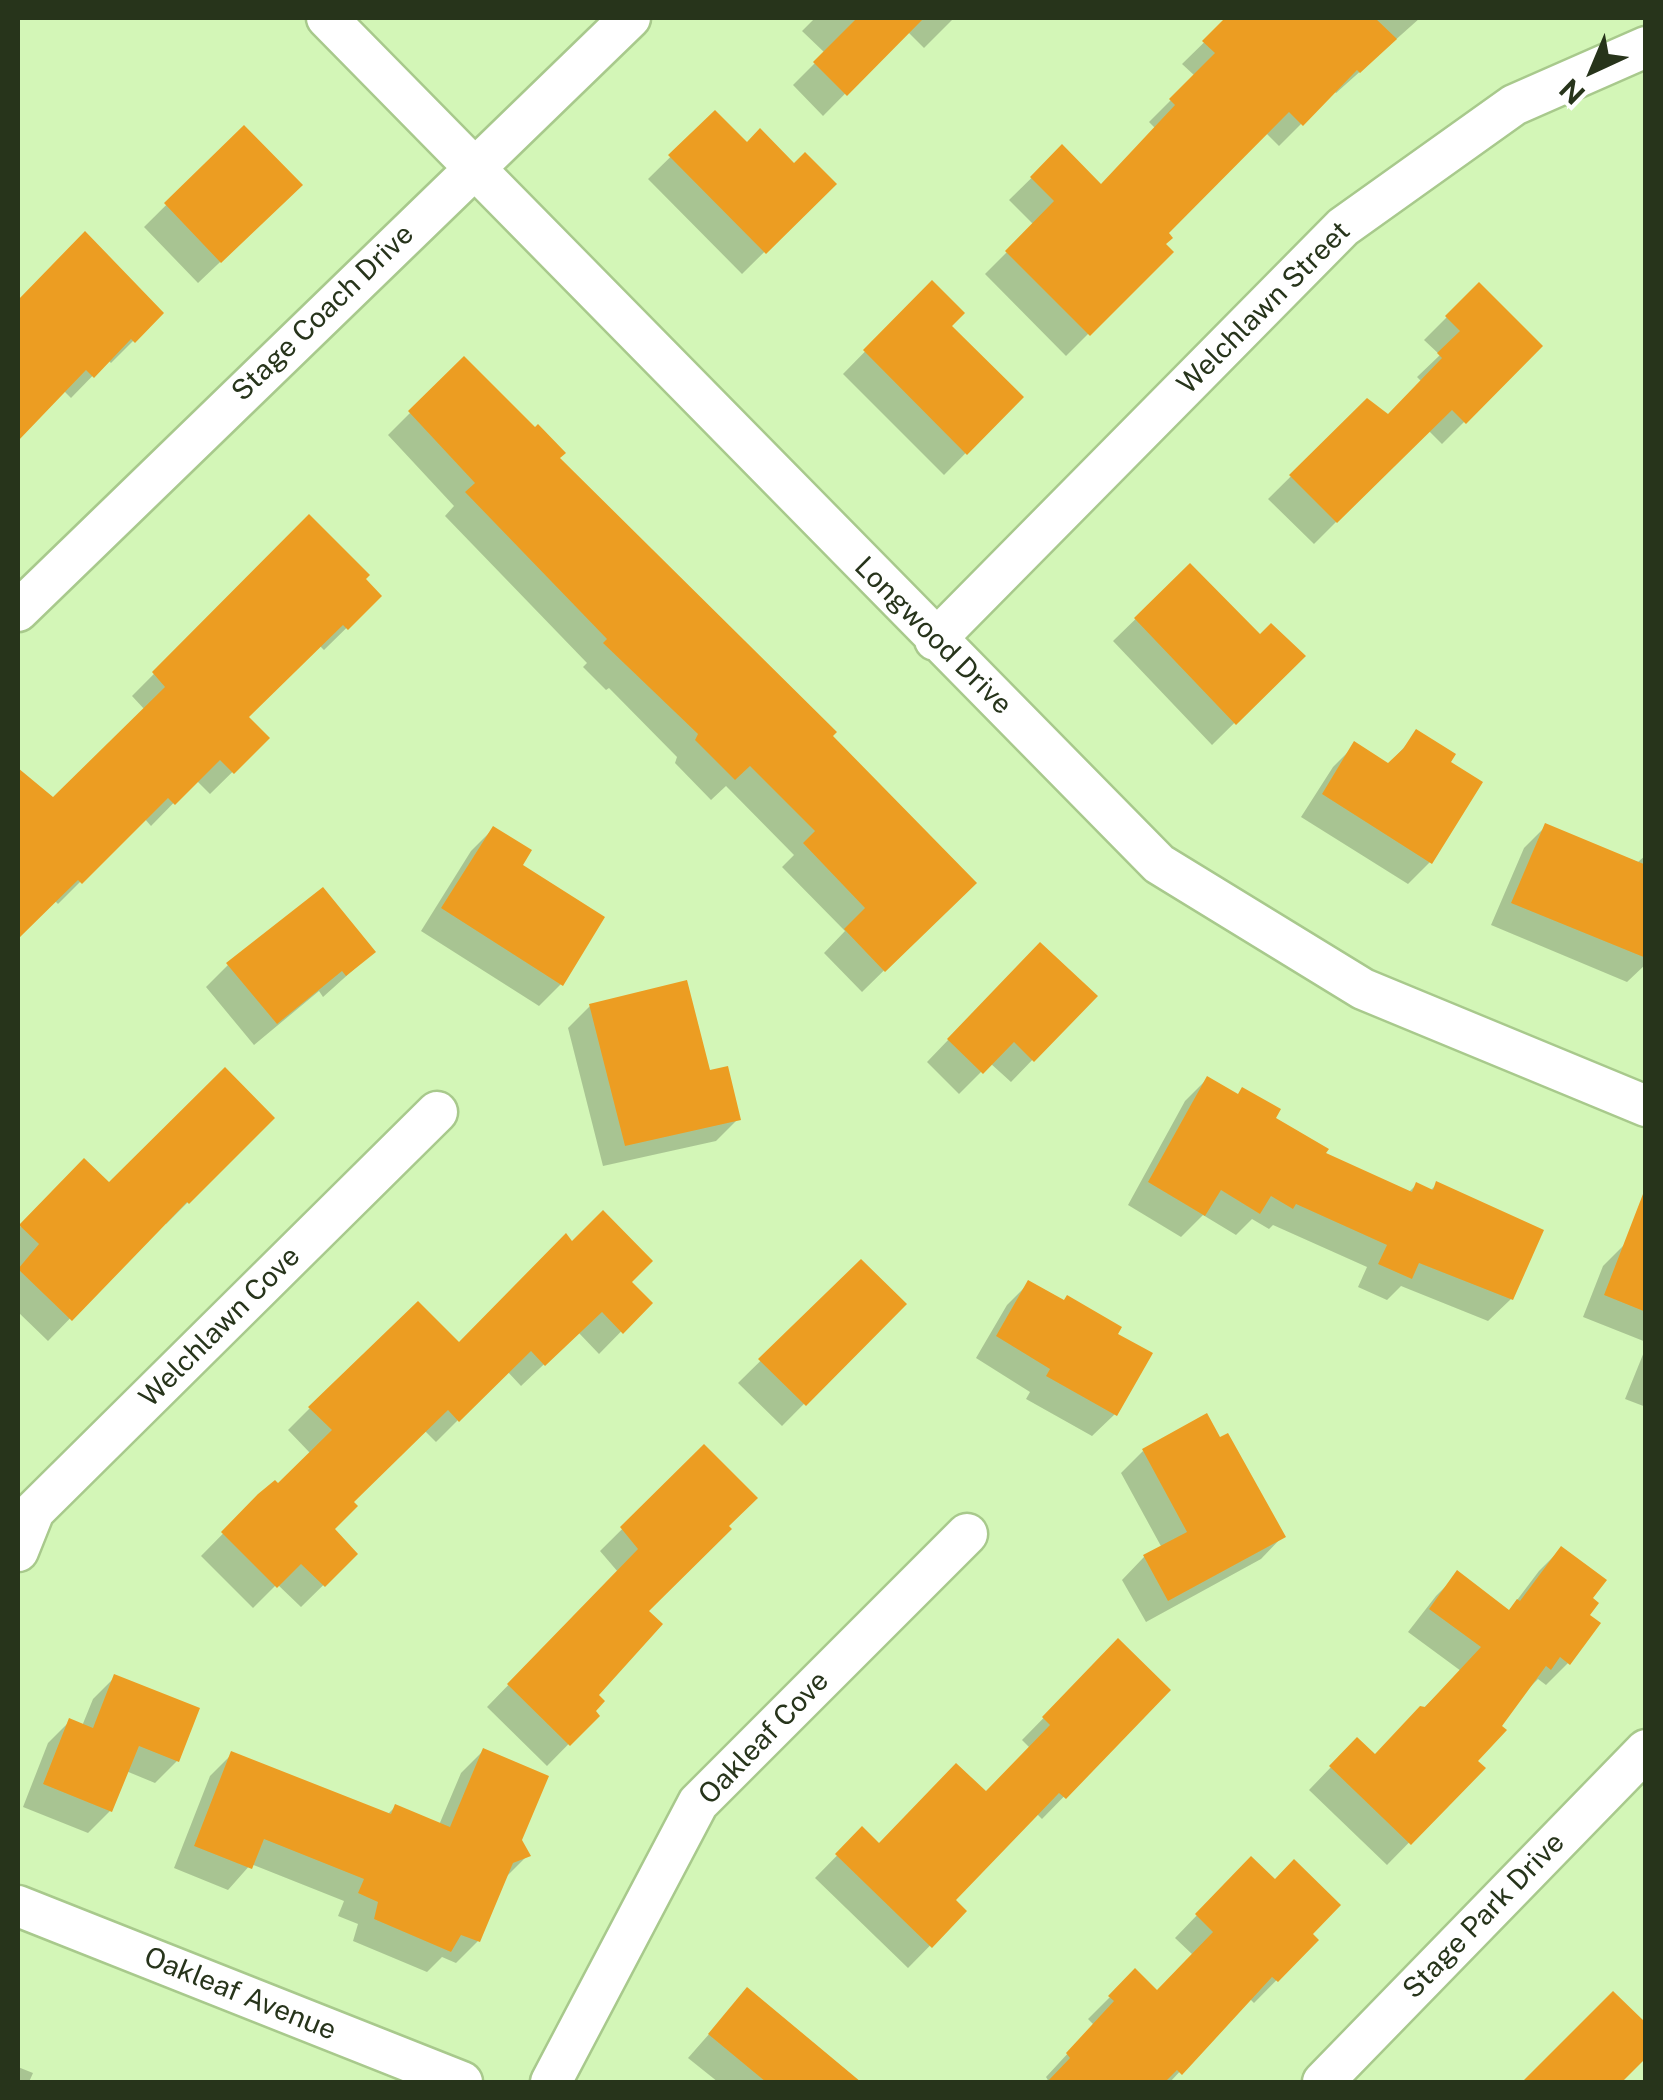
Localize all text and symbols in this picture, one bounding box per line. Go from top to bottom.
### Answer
north arrow [1543,20,1643,120]
text: N [1552,72,1591,111]
street label: Welchlawn Street [1171,215,1357,401]
street label: Stage Coach Drive [225,218,421,408]
street label: Longwood Drive [847,550,1019,722]
street label: Welchlawn Cove [133,1240,307,1414]
street label: Oakleaf Cove [692,1664,836,1812]
street label: Stage Park Drive [1396,1826,1572,2006]
street label: Oakleaf Avenue [139,1940,341,2048]

